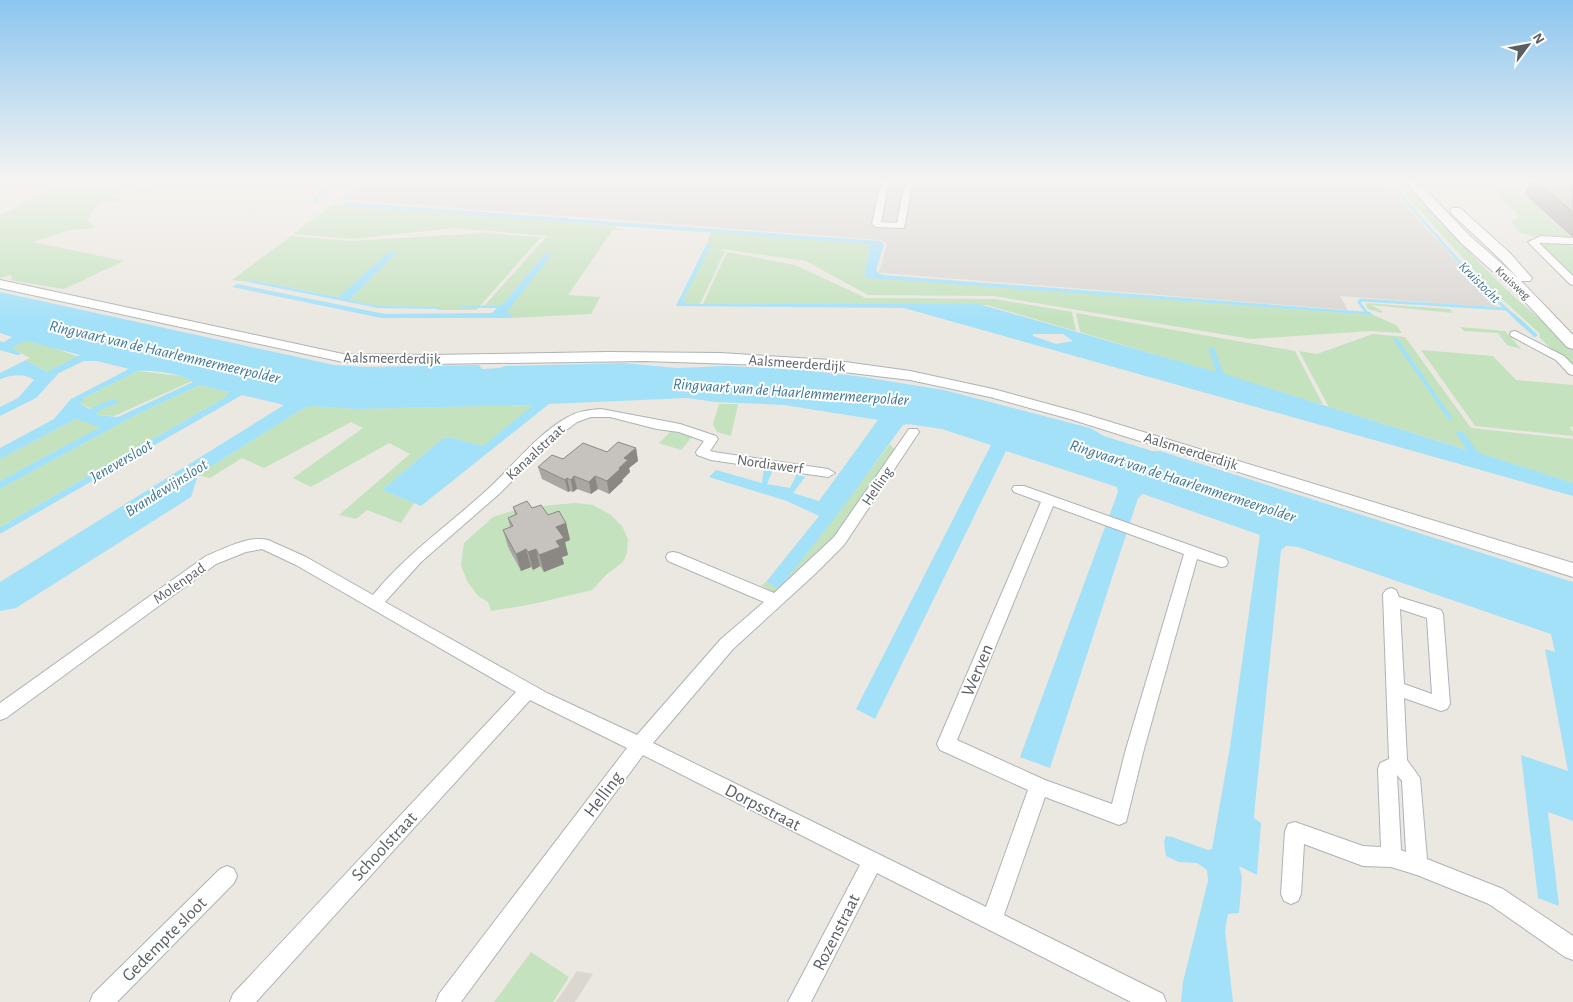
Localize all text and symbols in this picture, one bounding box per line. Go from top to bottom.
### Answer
north arrow [1503,20,1553,70]
text: N [1530,31,1547,46]
water label: Kruistocht [1456,259,1503,306]
street label: Kruisweg [1493,264,1533,302]
water label: Ringvaart van de Haarlemmermeerpolder [48,318,283,388]
street label: Aalsmeerderdijk [343,350,441,367]
street label: Aalsmeerderdijk [748,353,846,374]
water label: Ringvaart van de Haarlemmermeerpolder [672,376,910,409]
street label: Kanaalstraat [503,422,568,483]
street label: Aalsmeerderdijk [1142,430,1240,473]
water label: Jeneversloot [87,436,156,486]
water label: Ringvaart van de Haarlemmermeerpolder [1067,437,1298,526]
street label: Nordiawerf [736,452,805,477]
water label: Brandewijnsloot [122,456,212,520]
street label: Helling [859,464,896,508]
street label: Molenpad [151,560,208,607]
street label: Werven [959,642,997,699]
street label: Helling [581,768,627,821]
street label: Dorpsstraat [722,781,804,835]
street label: Schoolstraat [348,809,421,885]
street label: Rozenstraat [810,891,864,974]
street label: Gedempte sloot [119,894,211,985]

